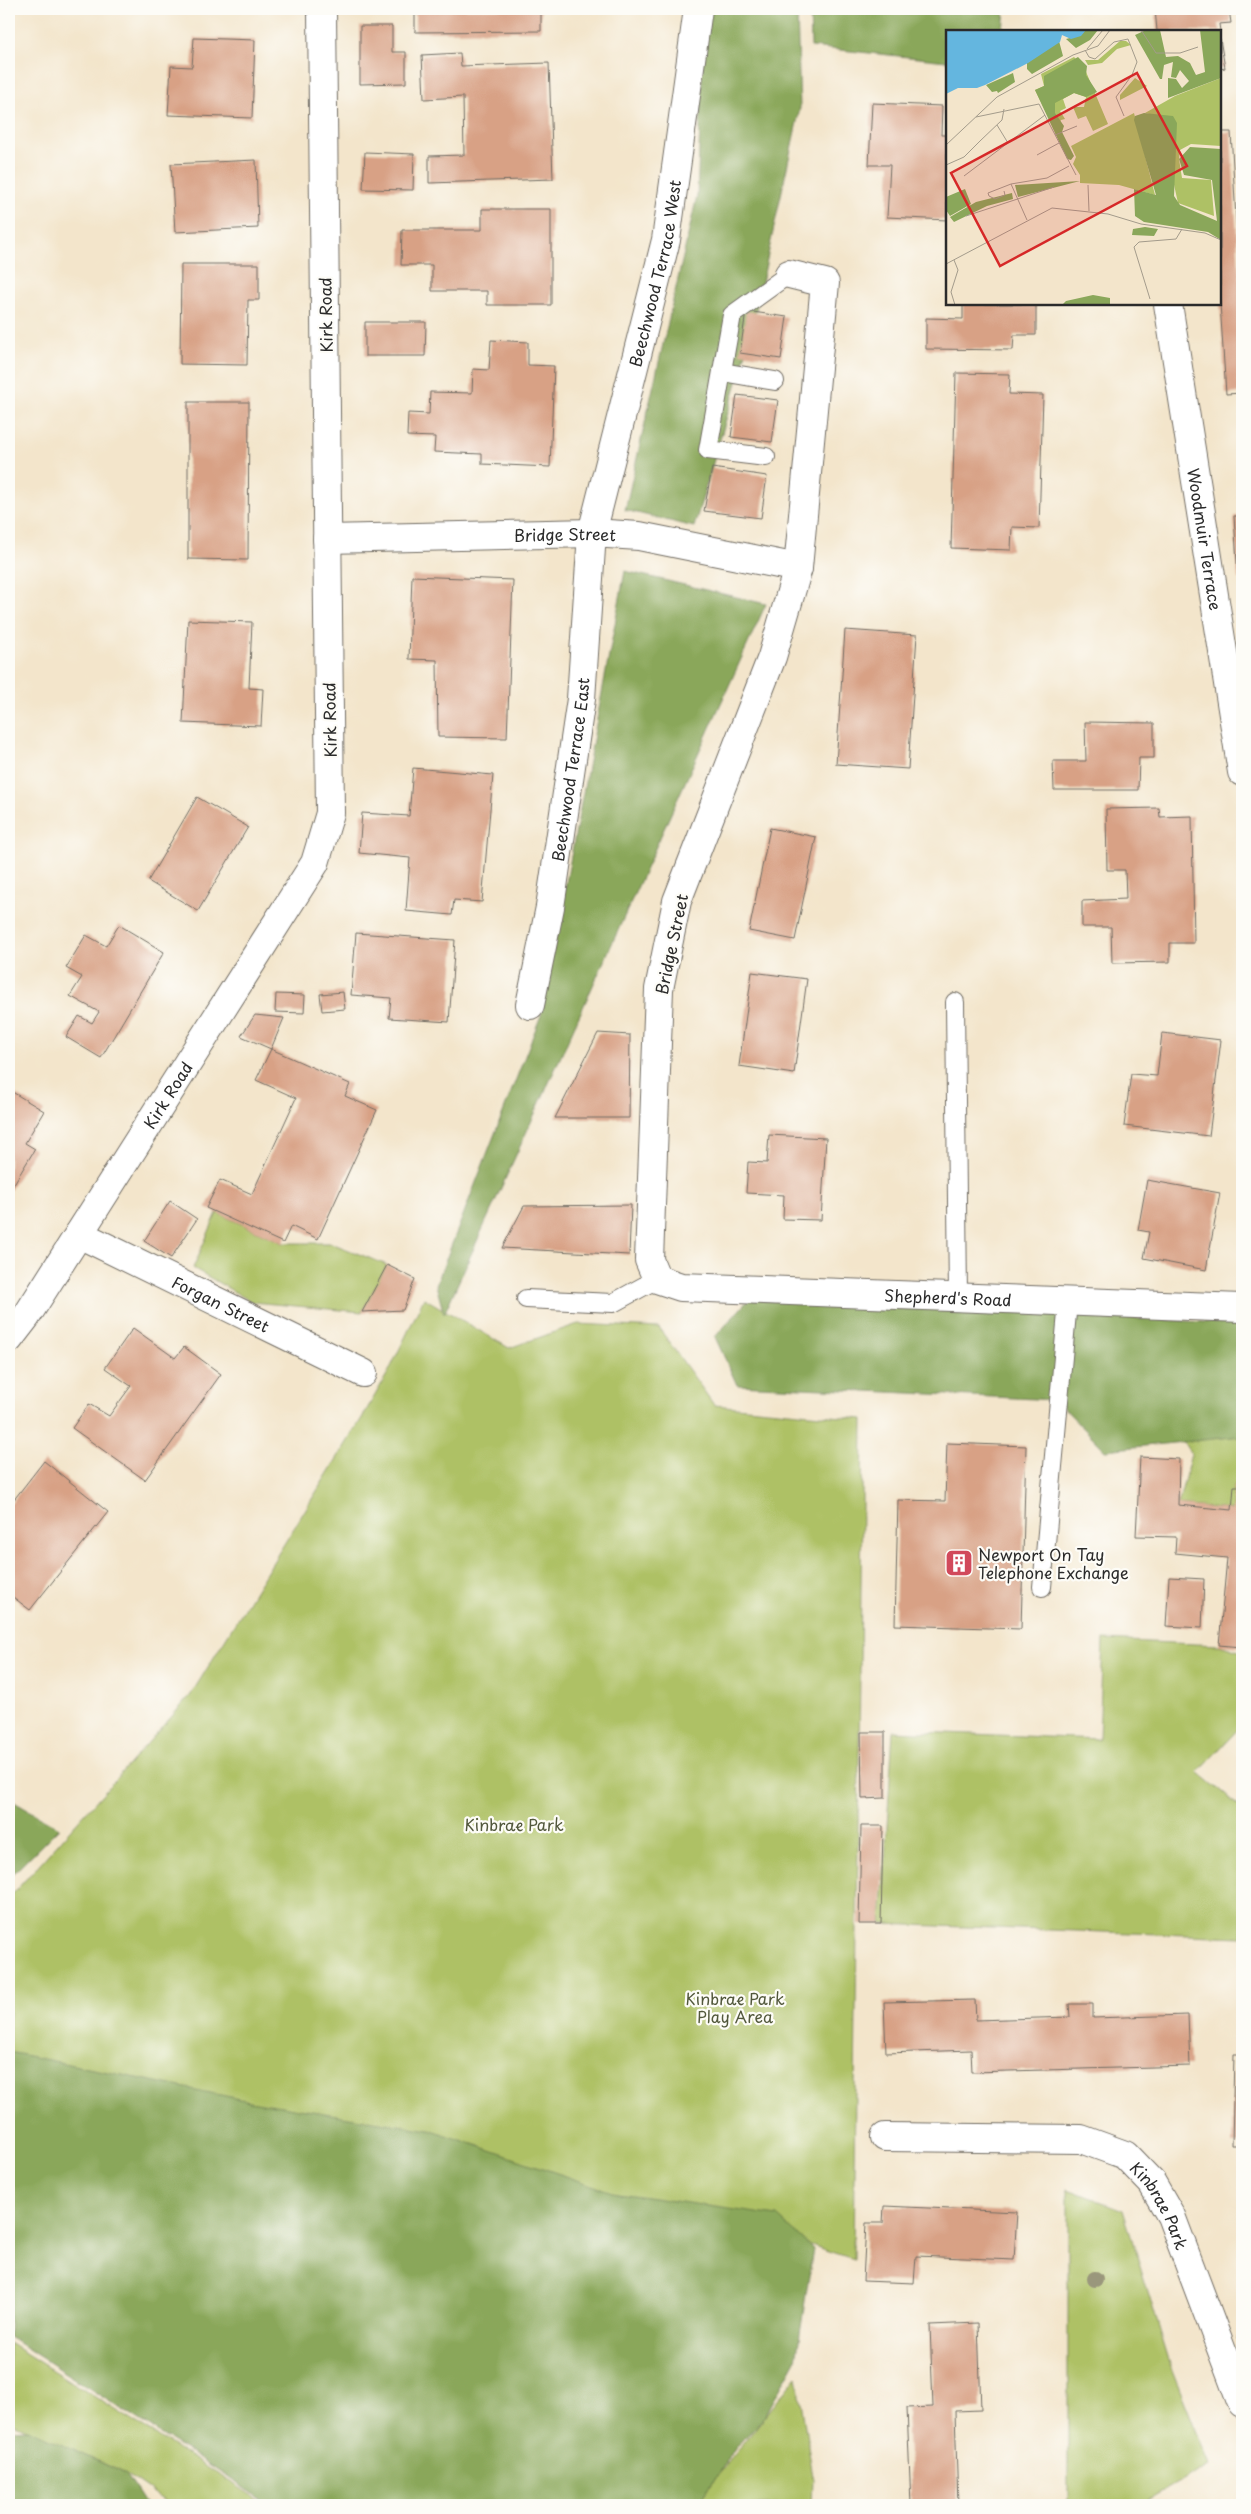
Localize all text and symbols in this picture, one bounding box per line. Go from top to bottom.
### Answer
inset map [946,30,1221,305]
street label: Beechwood Terrace West [622,178,686,369]
street label: Kirk Road [312,277,338,353]
street label: Woodmuir Terrace [1182,466,1228,612]
street label: Bridge Street [514,521,617,547]
street label: Beechwood Terrace East [545,677,594,863]
street label: Kirk Road [316,682,342,758]
street label: Bridge Street [649,891,693,996]
street label: Kirk Road [137,1057,198,1133]
street label: Forgan Street [168,1269,274,1338]
street label: Shepherd's Road [884,1283,1012,1311]
place label: Newport On Tay Telephone Exchange [978,1542,1129,1584]
building icon: Newport On Tay Telephone Exchange [944,1548,974,1578]
park label: Kinbrae Park [464,1812,564,1836]
park label: Kinbrae Park Play Area [685,1986,785,2028]
street label: Kinbrae Park [1125,2156,1195,2253]

